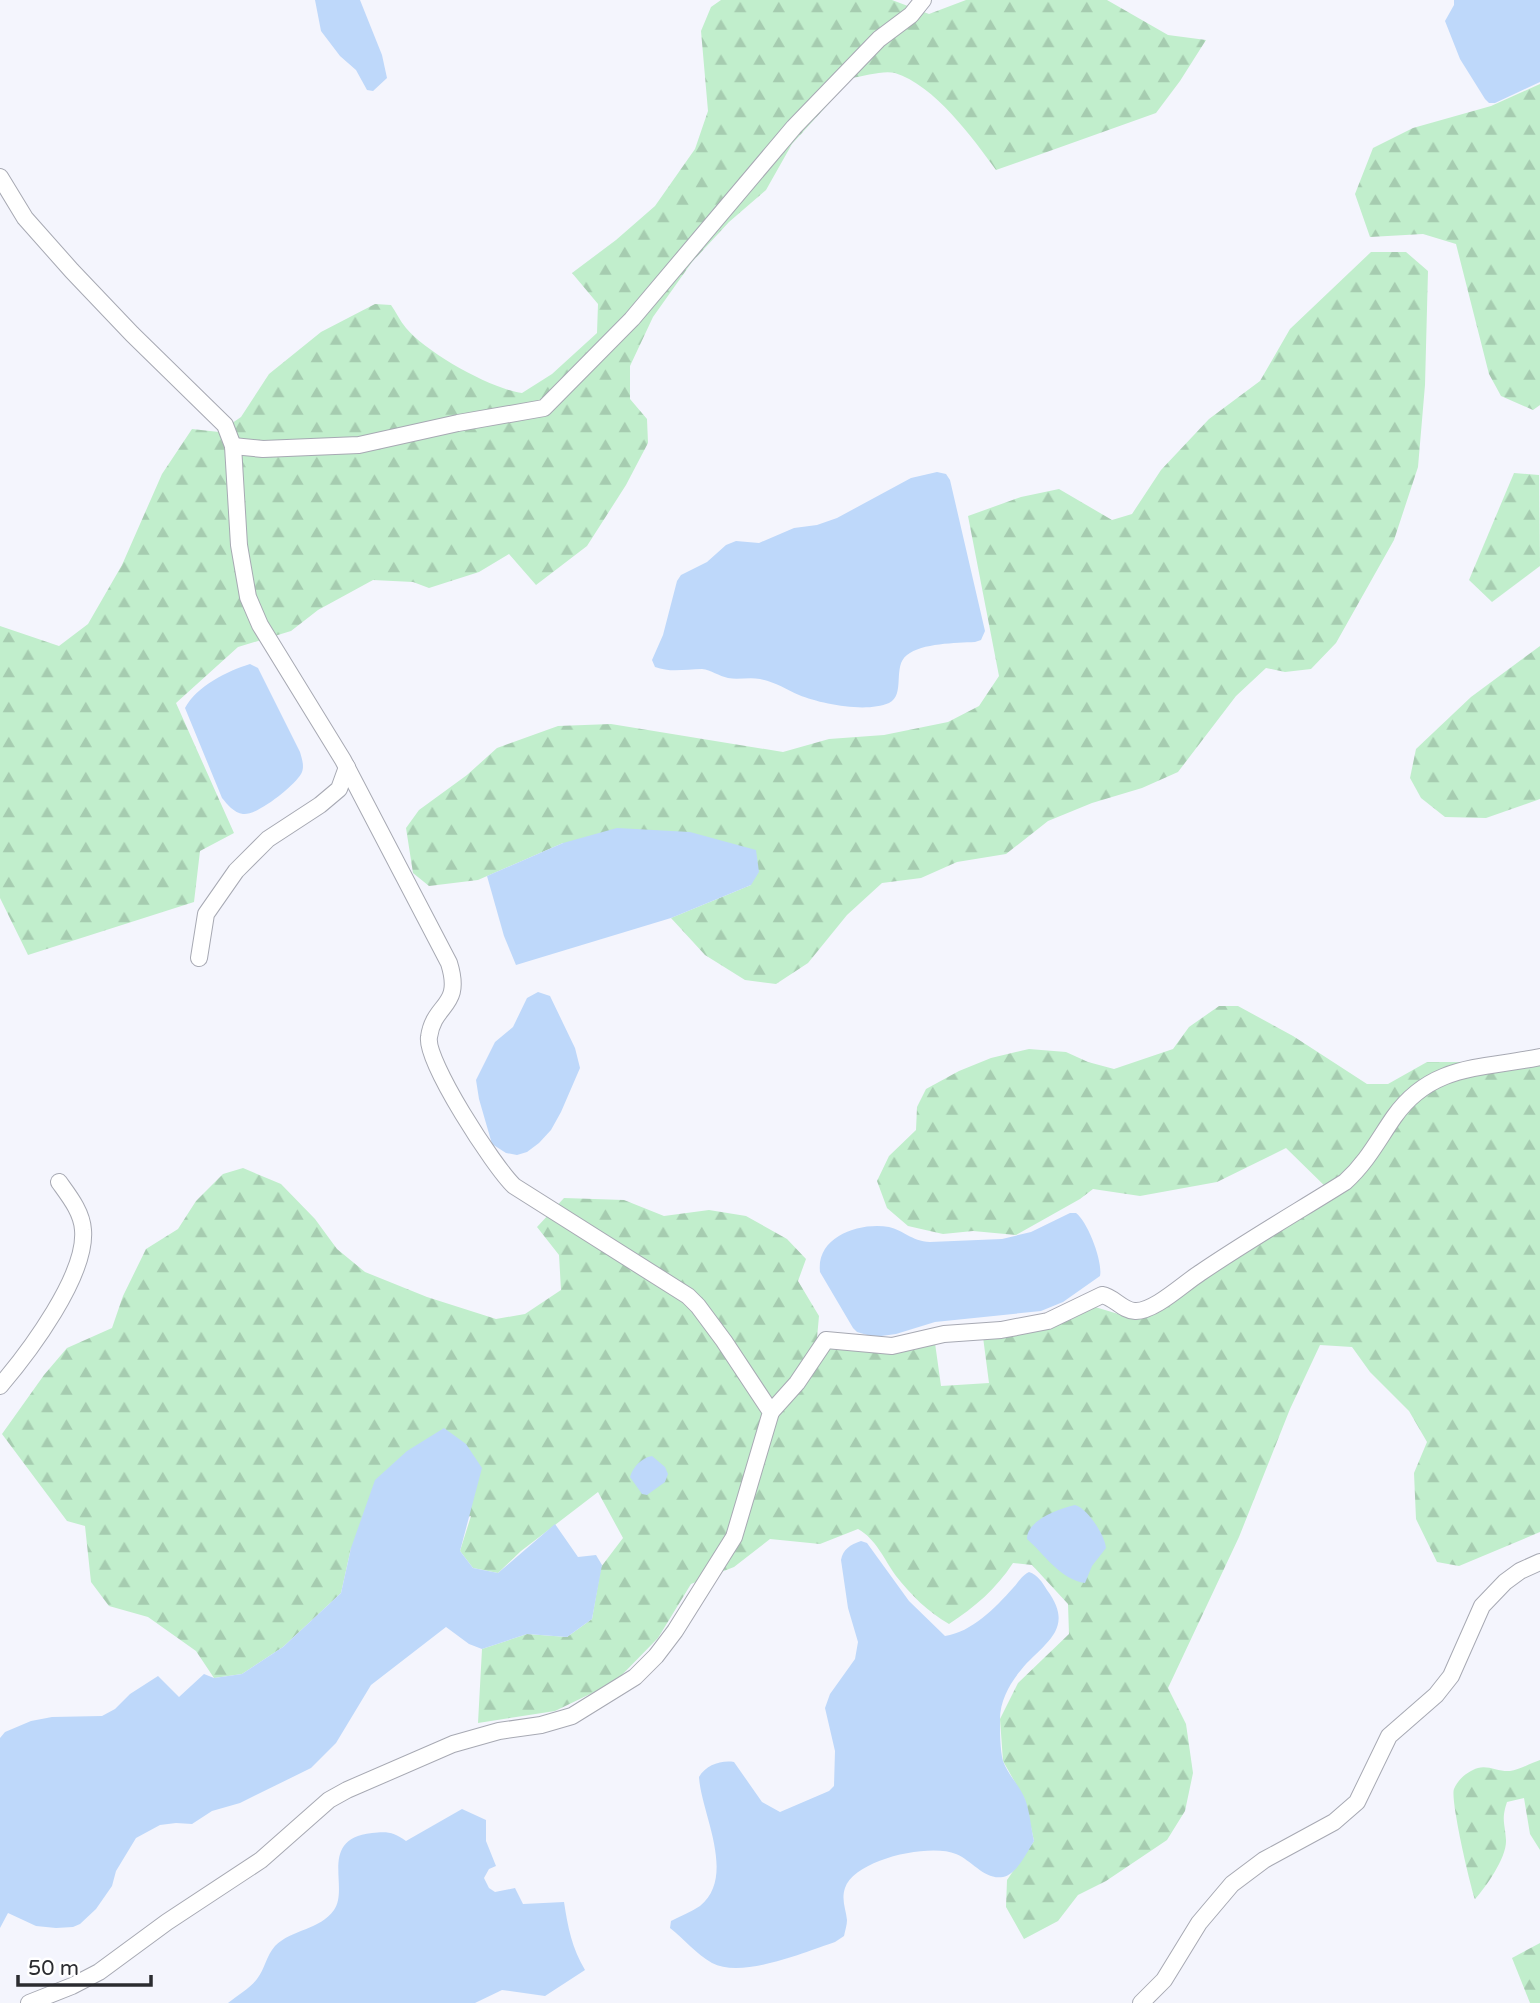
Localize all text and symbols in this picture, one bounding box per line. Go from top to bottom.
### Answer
scale bar [18,1944,150,1988]
text: 50 m [28,1956,79,1981]

